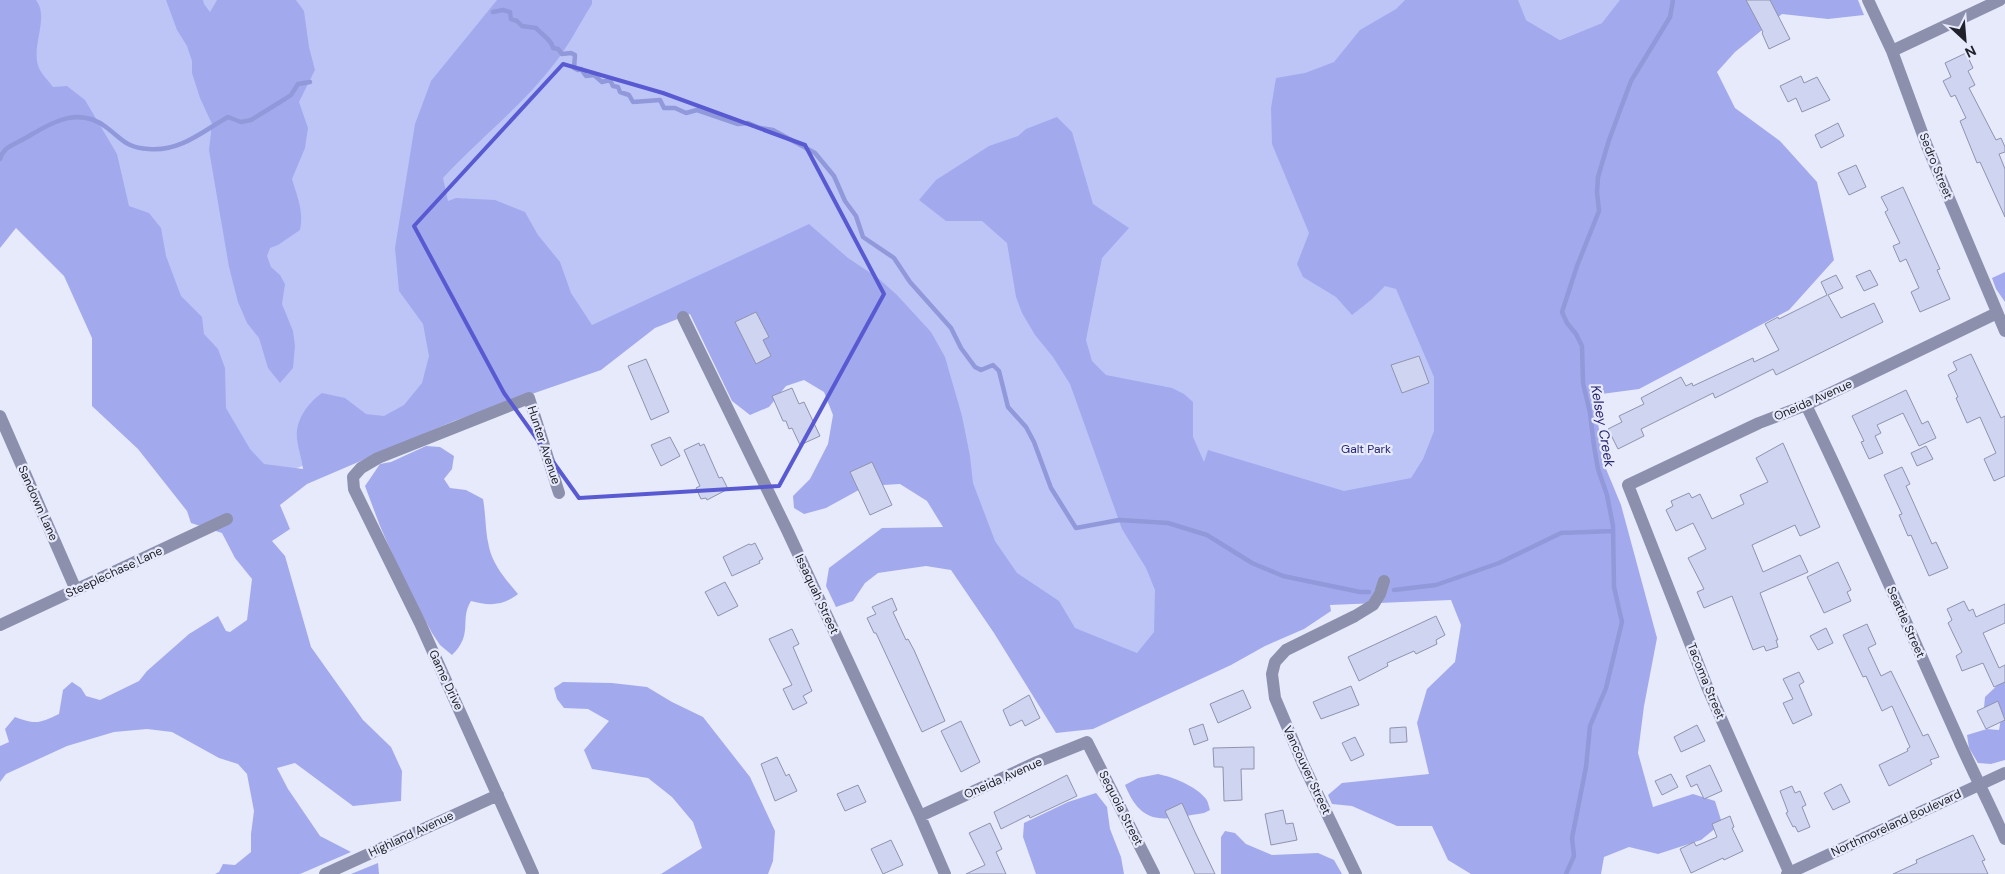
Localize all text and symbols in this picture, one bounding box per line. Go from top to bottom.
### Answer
north arrow [1940,15,1990,65]
text: N [1962,41,1979,62]
street label: Sedro Street [1916,131,1957,202]
street label: Oneida Avenue [1771,376,1855,424]
water label: Kelsey Creek [1587,384,1619,469]
street label: Hunter Avenue [524,404,564,486]
park label: Galt Park [1341,441,1391,457]
street label: Sandown Lane [14,463,62,543]
street label: Steeplechase Lane [63,542,165,601]
street label: Issaquah Street [791,551,843,637]
street label: Seattle Street [1883,584,1929,660]
street label: Tacoma Street [1683,641,1729,722]
street label: Game Drive [425,647,467,713]
street label: Vancouver Street [1279,723,1335,817]
street label: Oneida Avenue [961,754,1045,802]
street label: Sequoia Street [1095,768,1147,848]
street label: Northmoreland Boulevard [1828,786,1964,860]
street label: Highland Avenue [366,807,456,861]

